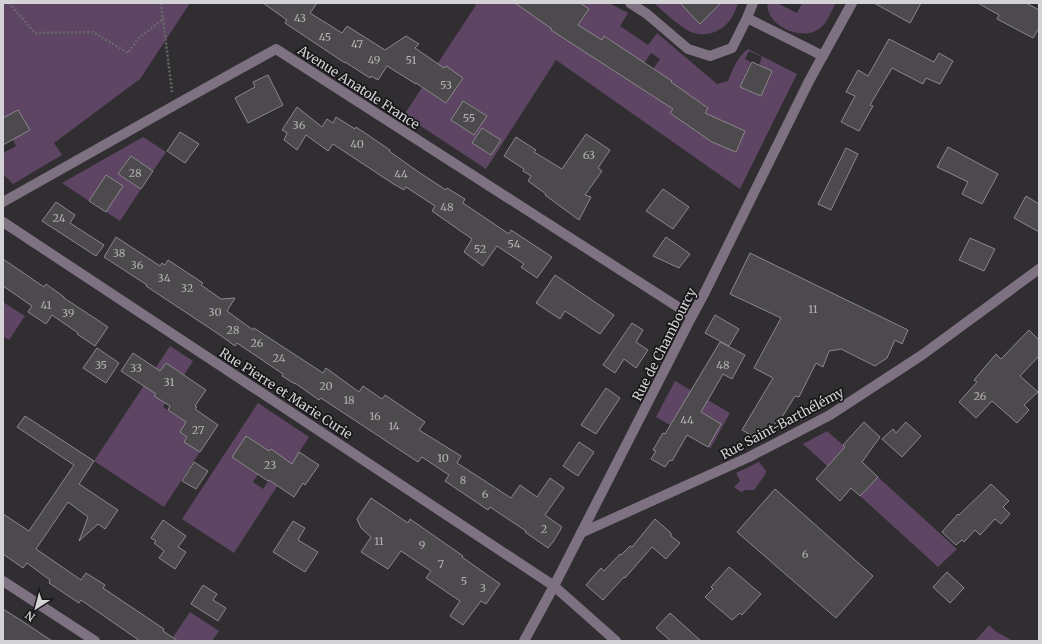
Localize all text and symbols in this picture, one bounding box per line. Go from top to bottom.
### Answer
house number: 43 [294,11,306,25]
house number: 45 [319,30,331,44]
house number: 47 [351,37,363,51]
street label: Avenue Anatole France [294,41,423,133]
house number: 49 [368,53,381,67]
house number: 51 [406,53,416,67]
house number: 53 [440,78,452,92]
house number: 55 [463,111,475,125]
house number: 36 [293,118,306,132]
house number: 40 [350,137,364,151]
house number: 63 [583,148,595,162]
house number: 28 [129,166,142,180]
house number: 44 [394,167,408,181]
house number: 48 [440,200,454,214]
house number: 24 [53,211,66,225]
house number: 54 [508,237,521,251]
house number: 52 [474,242,486,256]
house number: 38 [113,246,126,260]
house number: 36 [131,258,144,272]
house number: 34 [158,271,171,285]
house number: 32 [181,281,193,295]
street label: Rue de Chambourcy [629,284,701,404]
house number: 41 [41,298,51,312]
house number: 11 [808,302,818,316]
house number: 30 [208,305,222,319]
house number: 39 [62,306,75,320]
house number: 28 [227,323,240,337]
house number: 26 [251,336,264,350]
street label: Rue Pierre et Marie Curie [216,344,356,443]
house number: 24 [273,351,286,365]
house number: 35 [95,358,107,372]
house number: 48 [716,358,730,372]
house number: 33 [130,361,142,375]
house number: 31 [164,375,174,389]
house number: 20 [319,379,333,393]
street label: Rue Saint-Barthélémy [718,383,847,463]
house number: 26 [974,389,987,403]
house number: 18 [343,393,355,407]
house number: 16 [369,409,381,423]
house number: 44 [680,413,694,427]
house number: 14 [388,419,400,433]
house number: 27 [192,423,204,437]
house number: 10 [437,451,449,465]
house number: 23 [264,458,276,472]
house number: 8 [460,473,467,487]
house number: 6 [482,487,489,501]
house number: 2 [541,522,547,536]
house number: 11 [374,534,384,548]
house number: 9 [419,538,426,552]
house number: 6 [802,547,809,561]
house number: 7 [438,557,444,571]
house number: 5 [461,574,467,588]
house number: 3 [480,581,486,595]
north arrow [16,588,56,628]
text: N [22,608,38,624]

